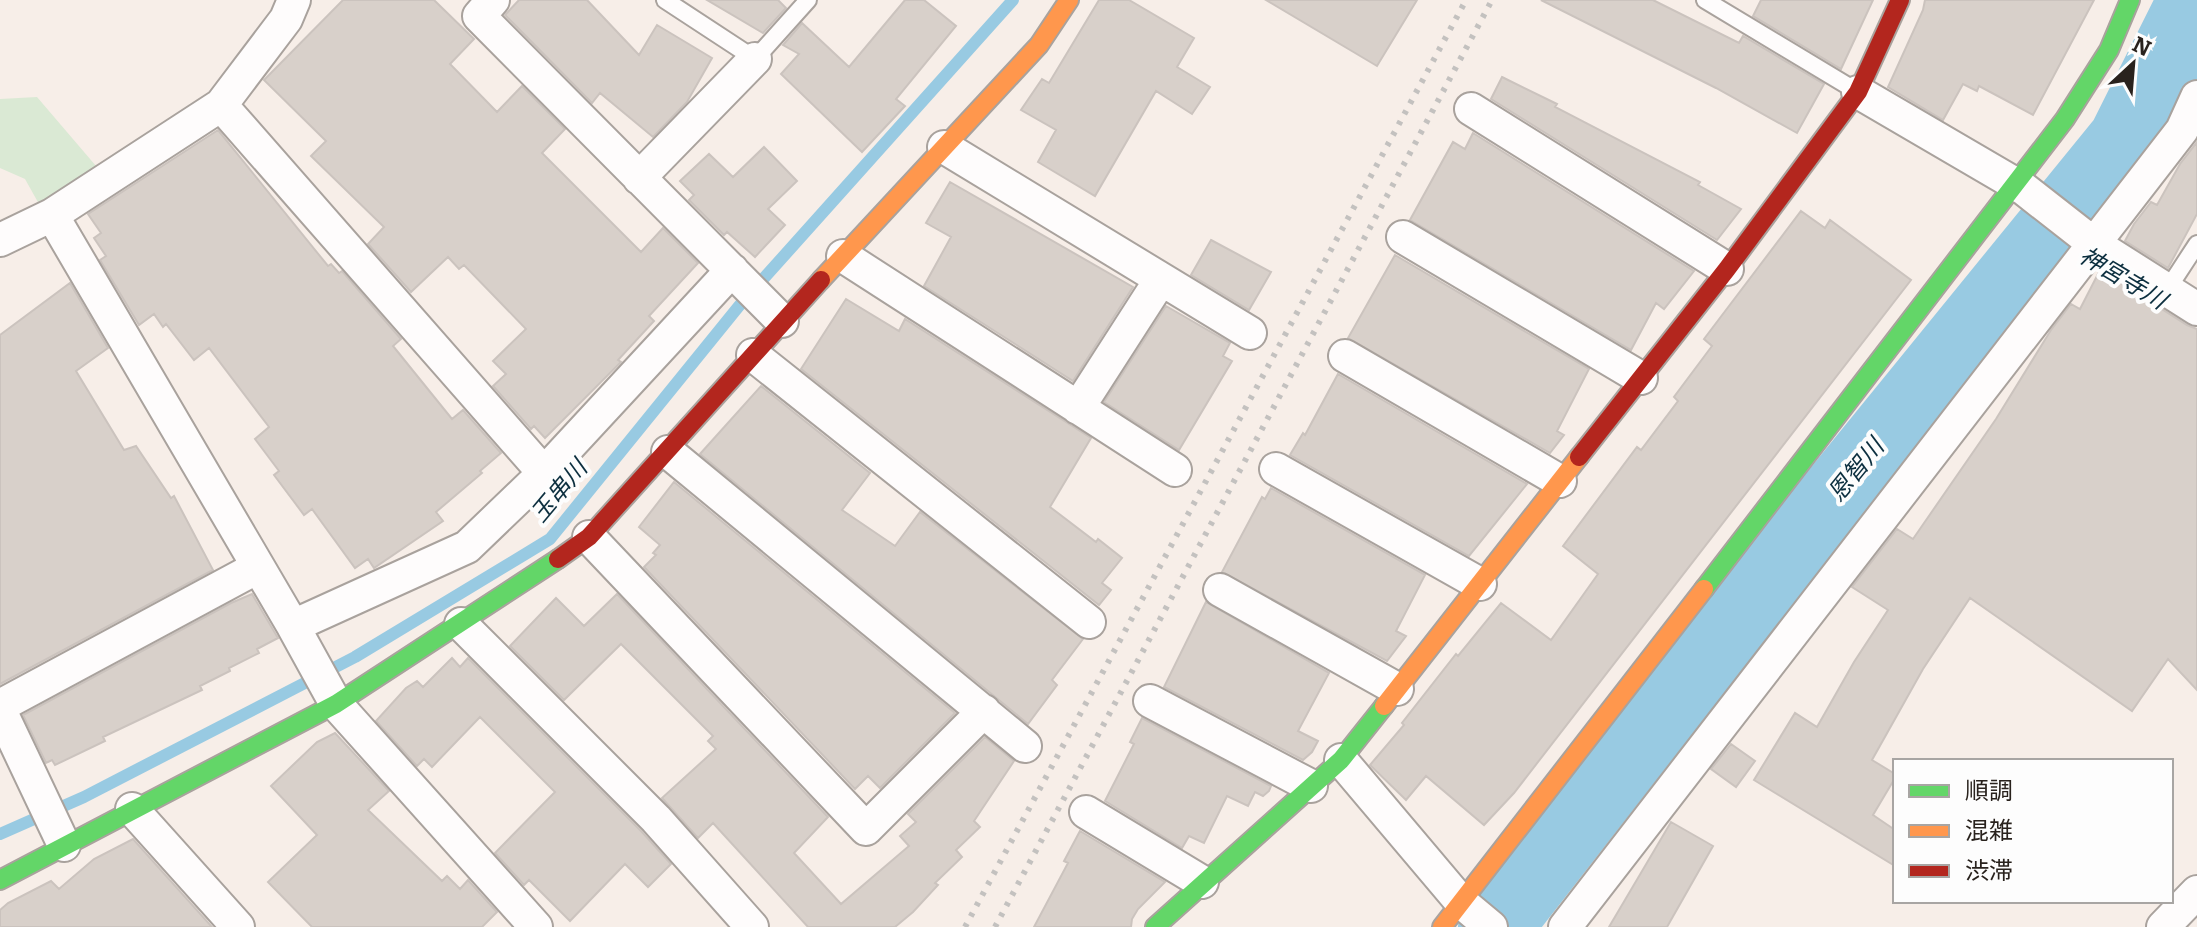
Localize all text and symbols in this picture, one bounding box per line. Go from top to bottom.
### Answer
north arrow [2093,24,2173,104]
text: N [2128,31,2155,62]
water label: 神宮寺川 [2075,241,2174,316]
water label: 恩智川 [1822,431,1891,507]
water label: 玉串川 [525,452,595,528]
legend [1893,759,2173,903]
text: 順調 [1965,777,2013,805]
text: 混雑 [1965,817,2013,845]
text: 渋滞 [1965,857,2013,885]

